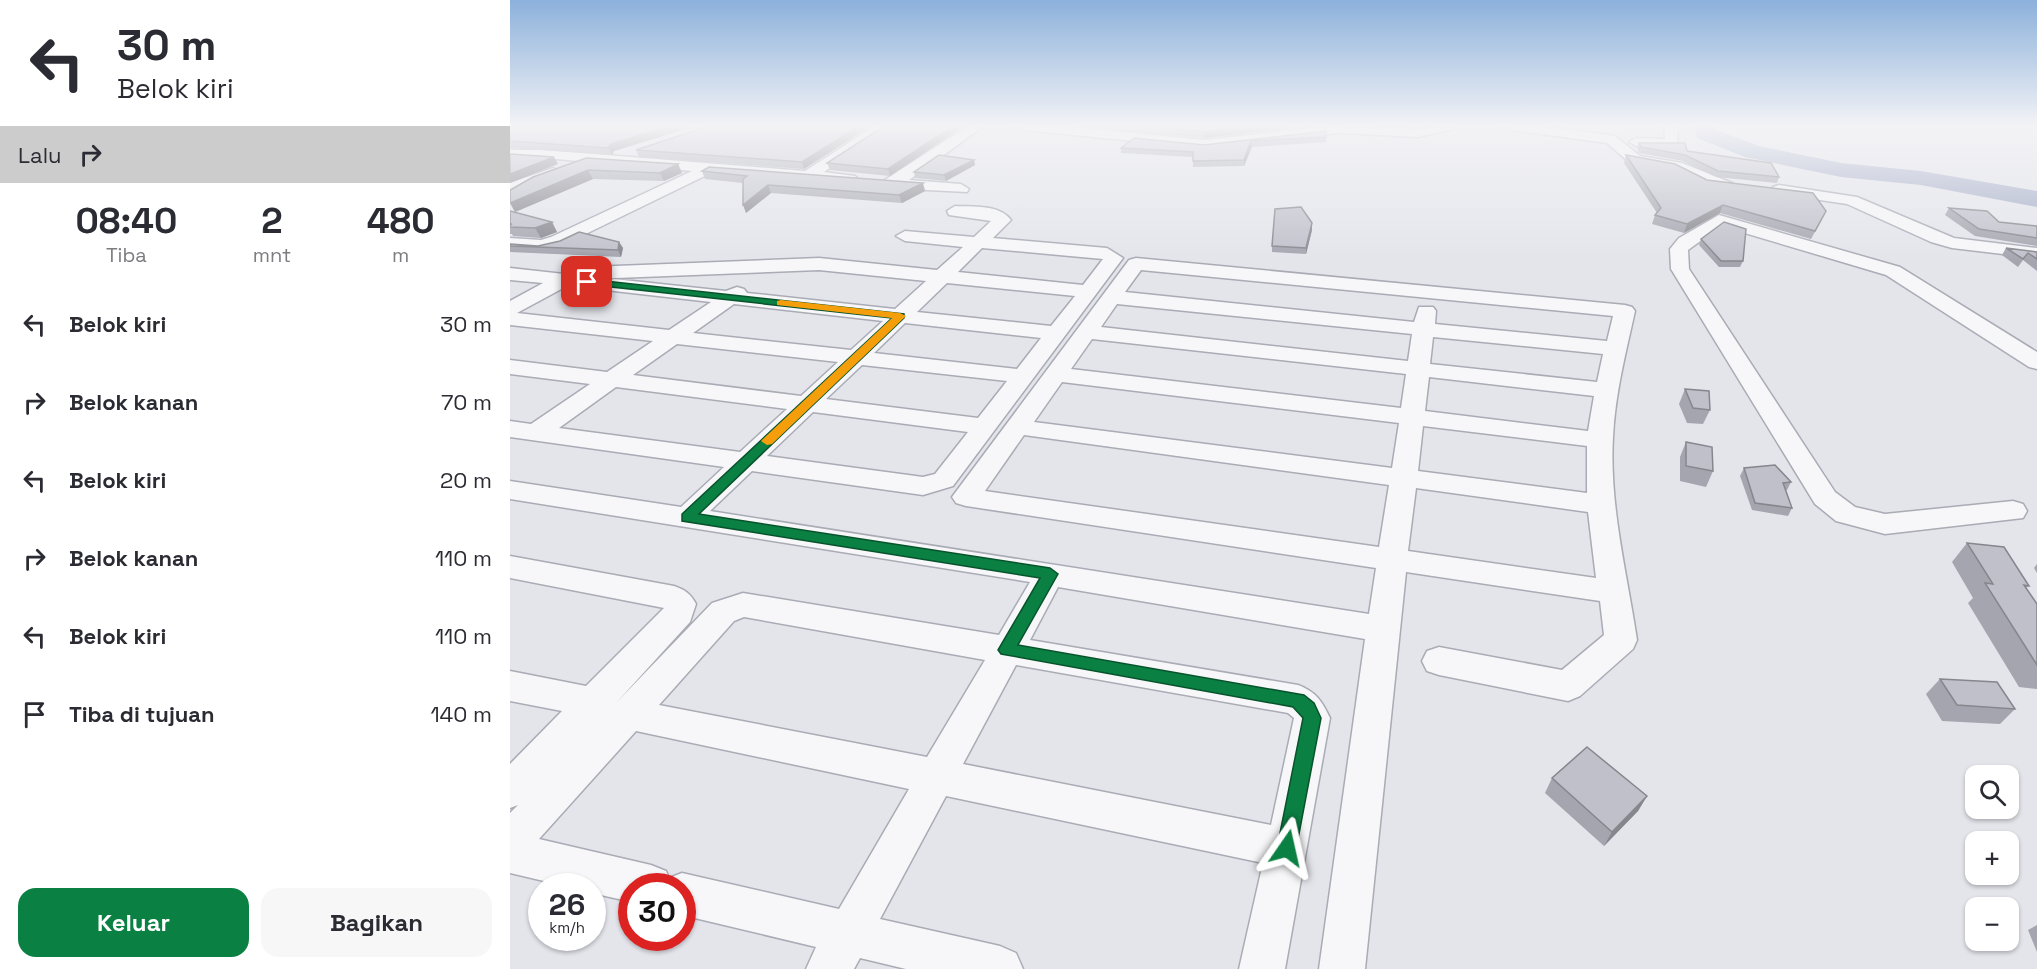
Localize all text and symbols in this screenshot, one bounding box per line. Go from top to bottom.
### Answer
text: 30 m [117,19,216,72]
icon: left [18,24,96,102]
text: Belok kiri [117,71,234,106]
icon: right [74,138,107,171]
text: Lalu [18,141,62,169]
text: 08:40 [75,198,177,244]
text: 2 [261,198,283,244]
text: 480 [367,198,435,244]
text: Tiba [106,242,147,268]
text: mnt [253,242,291,268]
text: m [392,242,409,268]
pin [561,256,612,307]
icon: arrive [570,265,603,298]
icon: left [18,308,51,341]
text: Belok kiri [69,310,166,338]
text: 30 m [440,310,492,338]
icon: right [18,386,51,419]
text: Belok kanan [69,388,198,416]
text: 70 m [441,388,492,416]
icon: left [18,464,51,497]
text: Belok kiri [69,466,166,494]
text: 20 m [440,466,492,494]
icon: right [18,542,51,575]
text: Belok kanan [69,544,198,572]
text: 110 m [435,544,492,572]
icon: left [18,620,51,653]
text: Belok kiri [69,622,166,650]
text: 110 m [435,622,492,650]
icon: arrive [18,698,51,731]
text: Tiba di tujuan [69,700,215,728]
text: 140 m [430,700,492,728]
map controls [1965,765,2019,951]
button: search [1965,765,2019,819]
position arrow [1255,816,1319,880]
button: + [1965,831,2019,885]
speed limit sign: 30 [618,873,696,951]
text: 26 [549,885,585,924]
button: Keluar [18,888,249,957]
button: Bagikan [261,888,492,957]
button: − [1965,897,2019,951]
text: km/h [549,918,585,937]

